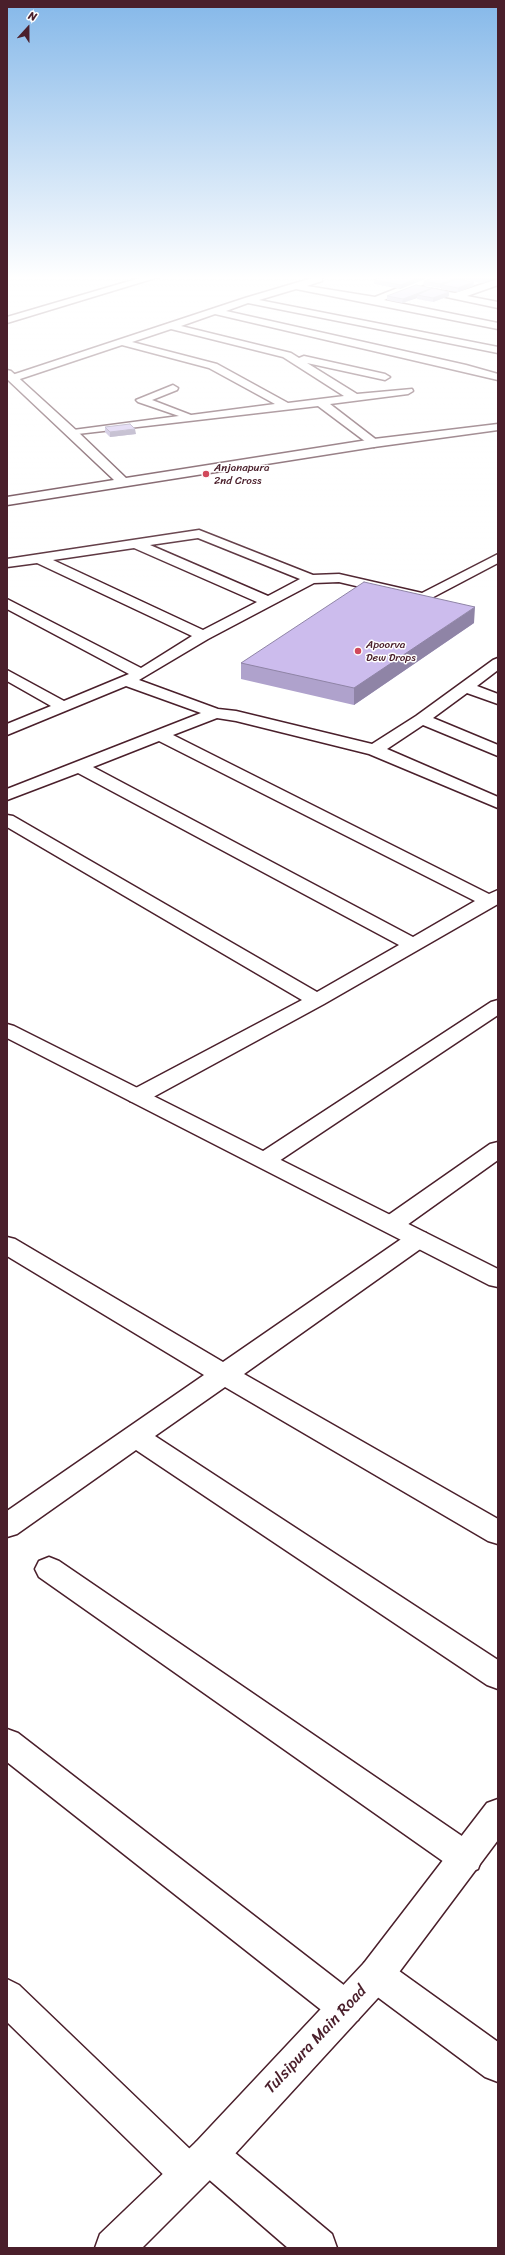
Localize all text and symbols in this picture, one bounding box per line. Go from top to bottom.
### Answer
text: N [26,6,39,27]
north arrow [8,8,48,48]
place label: Anjanapura 2nd Cross [214,461,269,487]
marker: Anjanapura 2nd Cross [201,469,211,479]
place label: Apoorva Dew Drops [366,638,416,664]
marker: Apoorva Dew Drops [353,646,363,656]
street label: Tulsipura Main Road [261,1982,371,2098]

